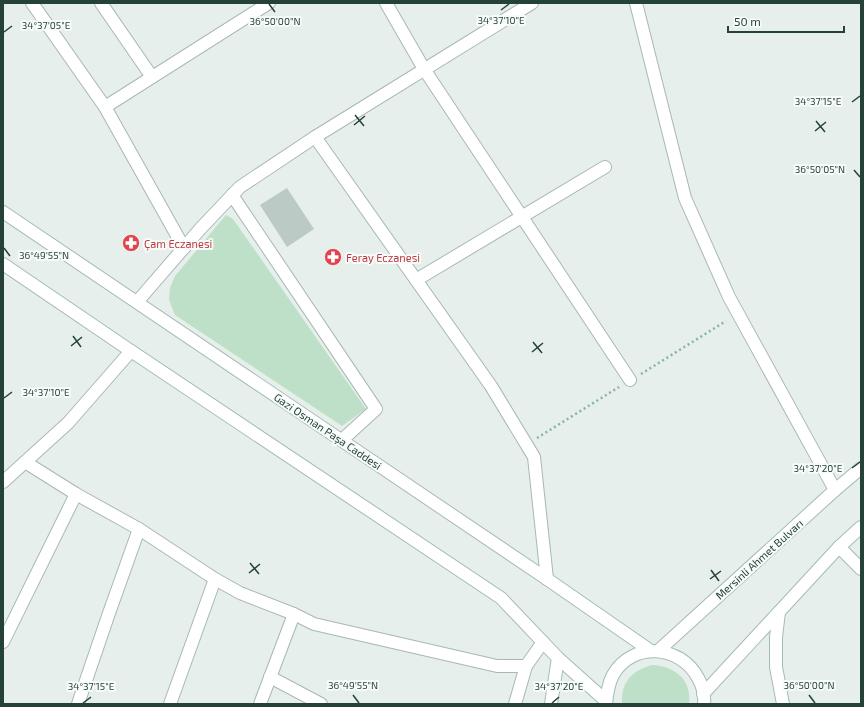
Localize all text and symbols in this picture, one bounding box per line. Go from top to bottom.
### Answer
scale bar [728,8,844,34]
text: 34°37'10"E [477,14,525,26]
text: 50 m [734,14,761,28]
text: 36°50'00"N [249,15,301,27]
text: 34°37'05"E [22,19,71,31]
text: 34°37'15"E [795,95,842,107]
text: 36°50'05"N [795,163,845,175]
pharmacy icon: Çam Eczanesi [121,233,141,253]
place label: Çam Eczanesi [144,237,212,251]
pharmacy icon: Feray Eczanesi [323,247,343,267]
text: 36°49'55"N [19,249,69,261]
place label: Feray Eczanesi [346,251,420,264]
text: 34°37'10"E [22,386,70,398]
street label: Gazi Osman Paşa Caddesi [271,390,384,473]
text: 34°37'20"E [794,462,843,474]
street label: Mersinli Ahmet Bulvarı [713,516,805,602]
text: 36°49'55"N [328,679,378,691]
text: 36°50'00"N [783,679,835,691]
text: 34°37'15"E [68,680,115,692]
text: 34°37'20"E [535,680,584,692]

